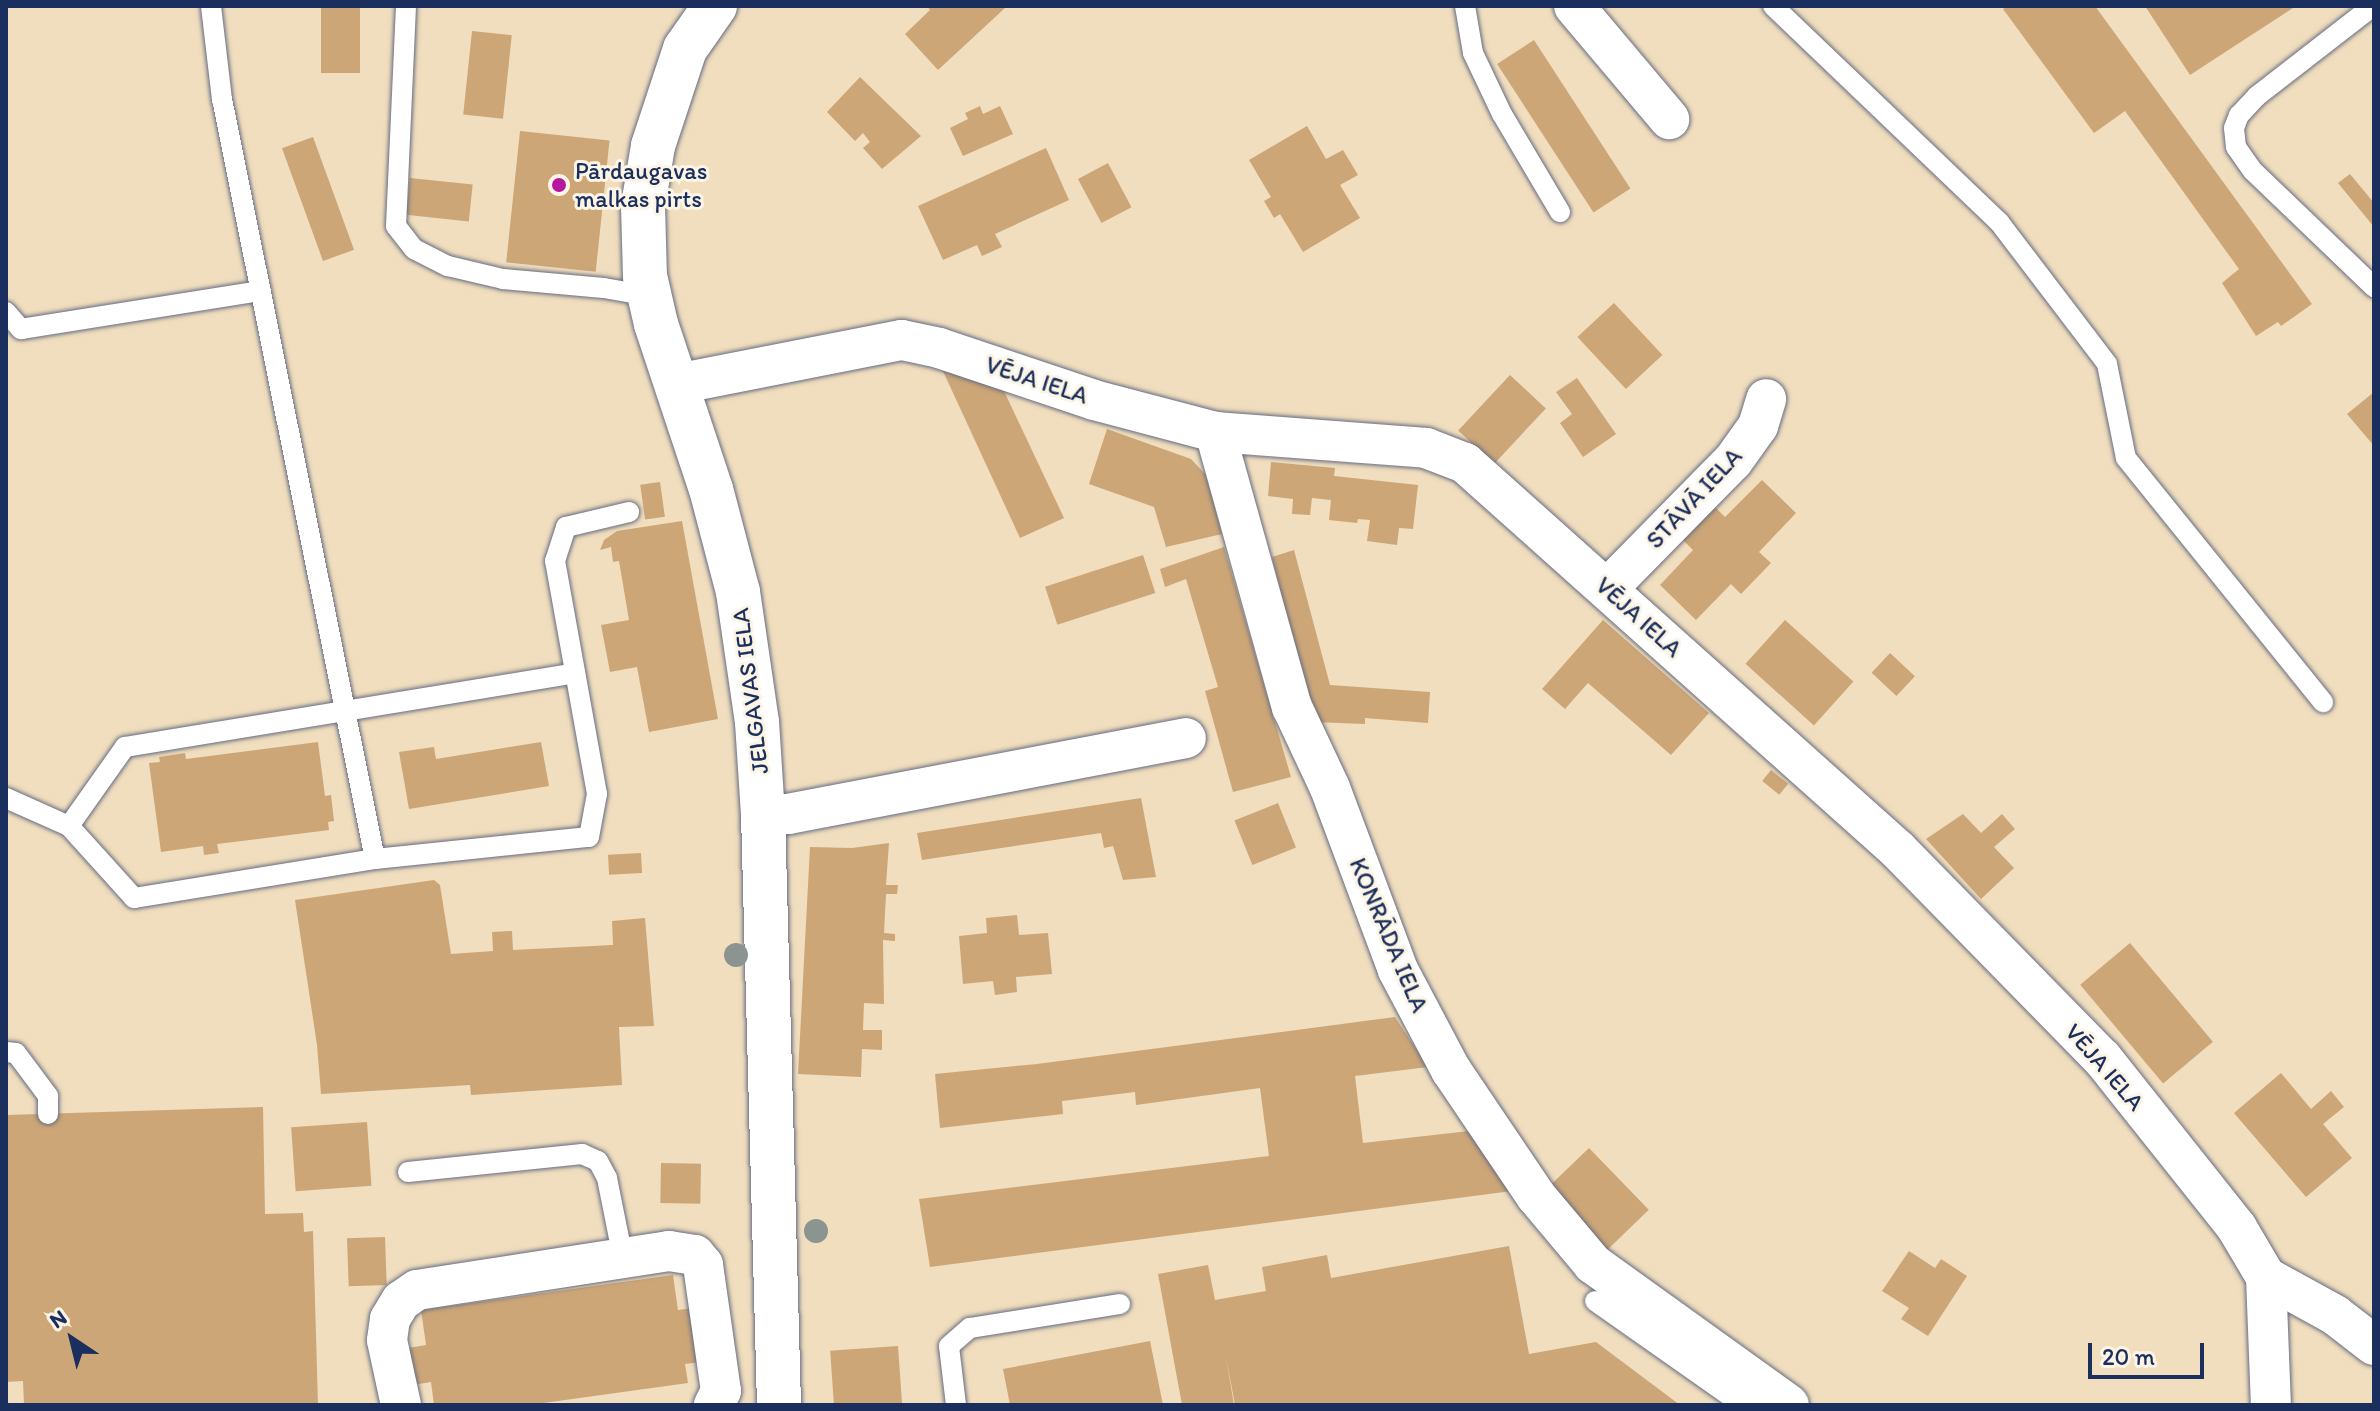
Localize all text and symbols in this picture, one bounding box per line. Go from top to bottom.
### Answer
place label: Pārdaugavas malkas pirts [575,157,707,213]
marker: Pārdaugavas malkas pirts [550,176,568,194]
street label: VĒJA IELA [981,349,1093,411]
street label: STĀVĀ IELA [1640,442,1748,554]
street label: VĒJA IELA [1589,570,1689,664]
street label: JELGAVAS IELA [726,606,774,776]
street label: KONRĀDA IELA [1343,853,1435,1017]
street label: VĒJA IELA [2058,1016,2152,1118]
north arrow [32,1299,112,1379]
text: N [44,1304,72,1334]
scale bar [2092,1327,2208,1377]
text: 20 m [2102,1342,2155,1371]

